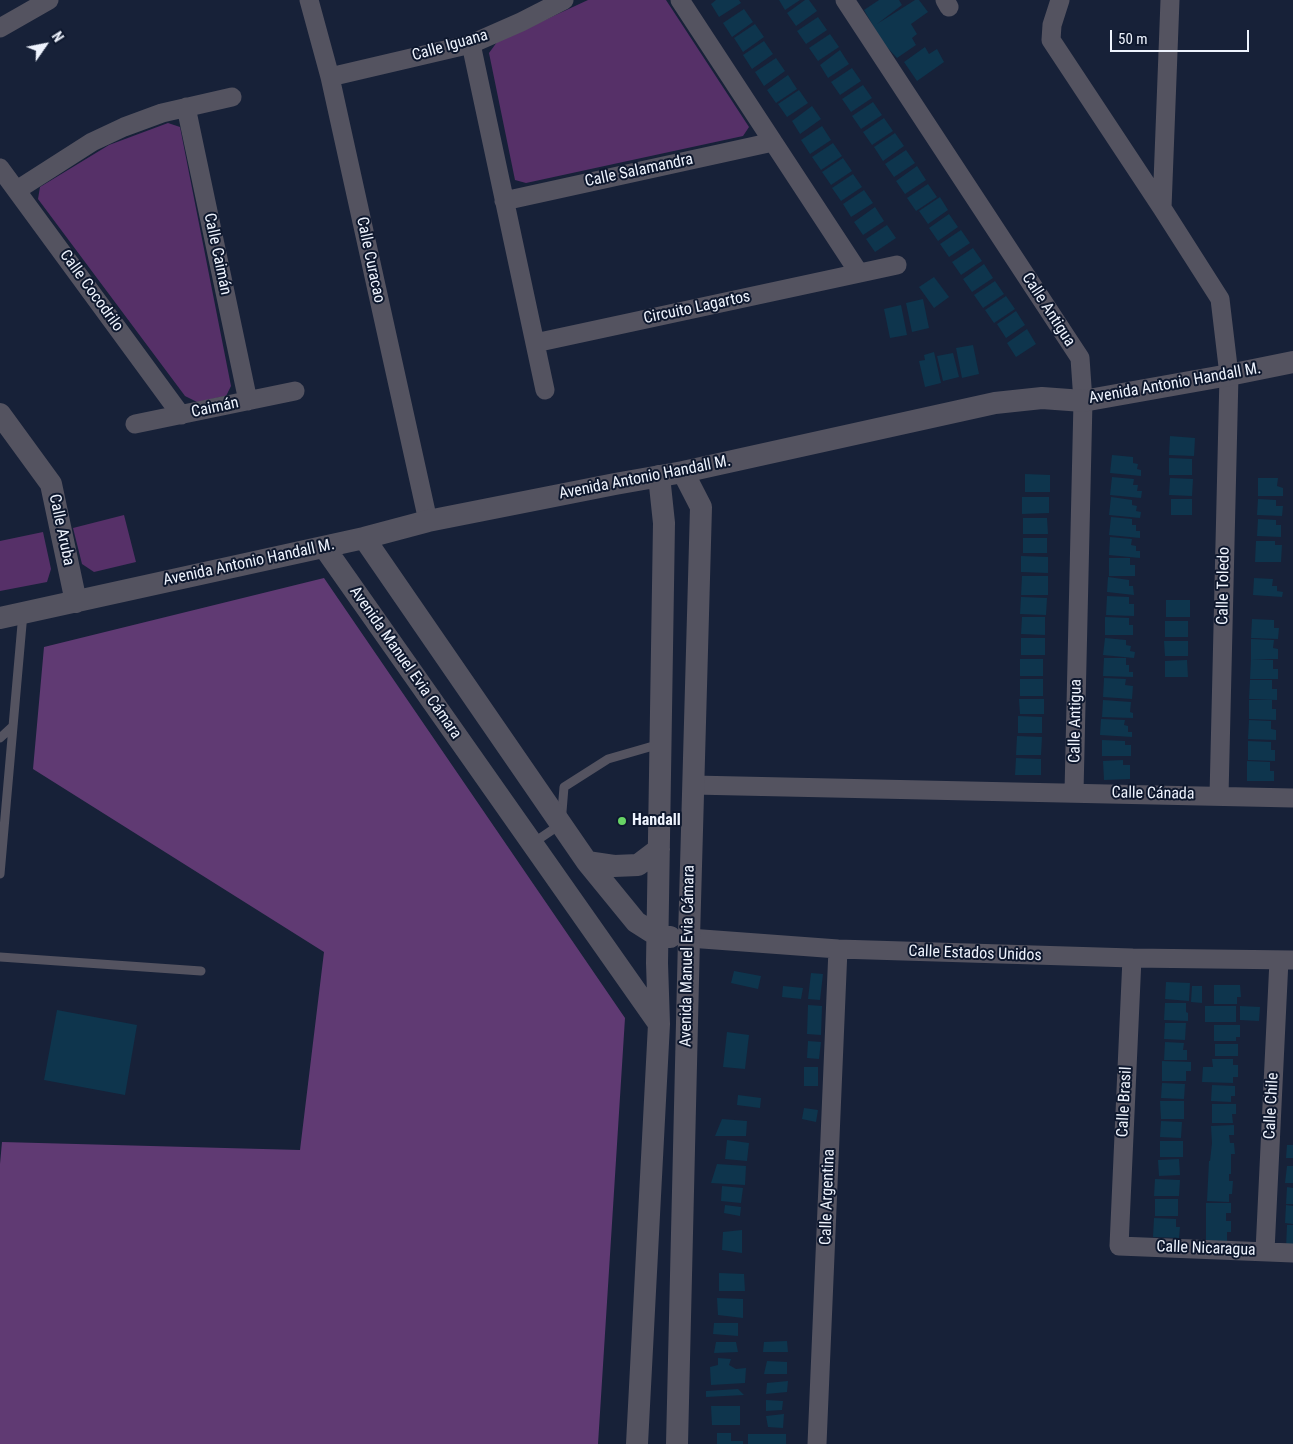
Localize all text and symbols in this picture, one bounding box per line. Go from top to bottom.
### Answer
north arrow [20,20,70,70]
scale bar [1113,20,1252,52]
street label: Calle Iguana [410,26,490,66]
text: N [49,29,67,45]
text: 50 m [1118,30,1148,48]
street label: Calle Salamandra [583,150,695,192]
street label: Calle Caimán [199,211,235,297]
street label: Calle Curacao [352,215,388,305]
street label: Calle Cocodrilo [55,247,127,335]
street label: Calle Antigua [1017,270,1079,350]
street label: Circuito Lagartos [642,287,752,329]
street label: Avenida Antonio Handall M. [1087,359,1263,409]
street label: Caimán [190,394,240,422]
street label: Avenida Antonio Handall M. [557,452,733,504]
street label: Calle Aruba [44,492,78,568]
street label: Avenida Antonio Handall M. [162,535,336,591]
street label: Calle Toledo [1214,547,1234,625]
street label: Avenida Manuel Evia Cámara [345,583,465,743]
street label: Calle Antigua [1066,679,1086,763]
street label: Calle Cánada [1111,784,1195,804]
place label: Handall [632,811,681,831]
marker: Handall [616,815,628,827]
street label: Avenida Manuel Evia Cámara [677,865,699,1047]
street label: Calle Estados Unidos [908,942,1042,966]
street label: Calle Brasil [1114,1066,1136,1138]
street label: Calle Chile [1261,1072,1283,1140]
street label: Calle Argentina [817,1149,839,1245]
street label: Calle Nicaragua [1156,1238,1256,1260]

